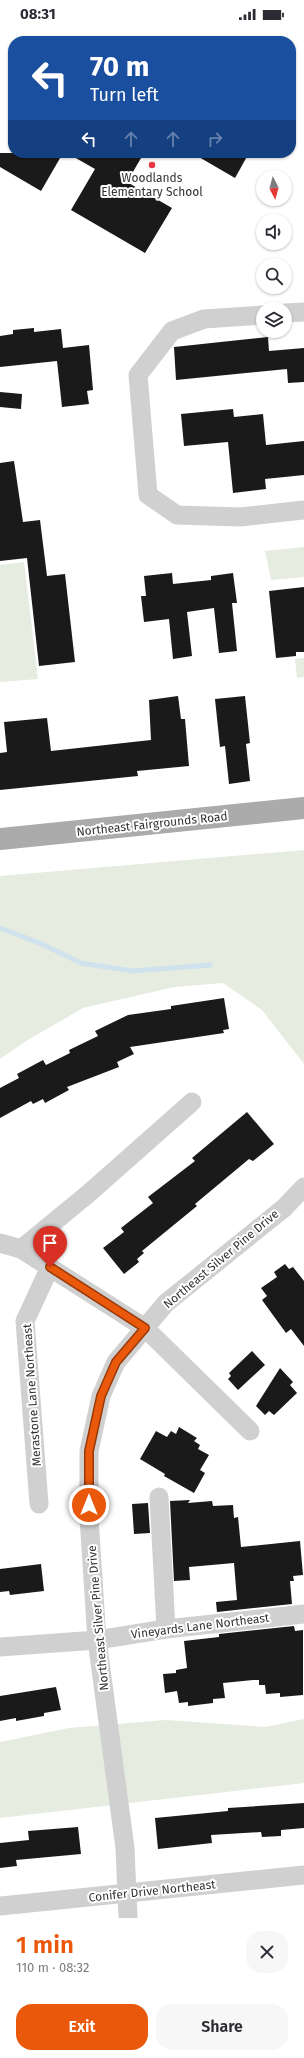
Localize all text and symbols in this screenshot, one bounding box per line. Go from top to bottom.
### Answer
text: 08:31 [20,5,56,23]
text: 70 m [90,50,149,83]
icon: left [24,52,76,104]
text: Turn left [90,84,159,106]
icon: left [78,128,100,150]
icon: ahead [120,128,142,150]
icon: ahead [162,128,184,150]
icon: right [204,128,226,150]
marker: Woodlands Elementary School [147,160,157,170]
north arrow [256,170,292,206]
map controls [256,170,292,338]
place label: Woodlands Elementary School [101,171,203,199]
button: sound [256,214,292,250]
button: search [256,258,292,294]
button: layers [256,302,292,338]
street label: Northeast Fairgrounds Road [76,809,228,839]
street label: Northeast Silver Pine Drive [161,1207,281,1311]
pin [33,1226,67,1267]
icon: arrive [39,1232,61,1254]
street label: Merastone Lane Northeast [20,1322,44,1467]
position arrow [68,1484,110,1526]
street label: Northeast Silver Pine Drive [85,1545,111,1691]
street label: Vineyards Lane Northeast [130,1610,271,1641]
street label: Conifer Drive Northeast [88,1877,217,1905]
text: 1 min [16,1931,74,1959]
button: close [246,1931,288,1973]
text: 110 m · 08:32 [16,1960,89,1975]
button: Exit [16,2004,148,2050]
button: Share [156,2004,288,2050]

